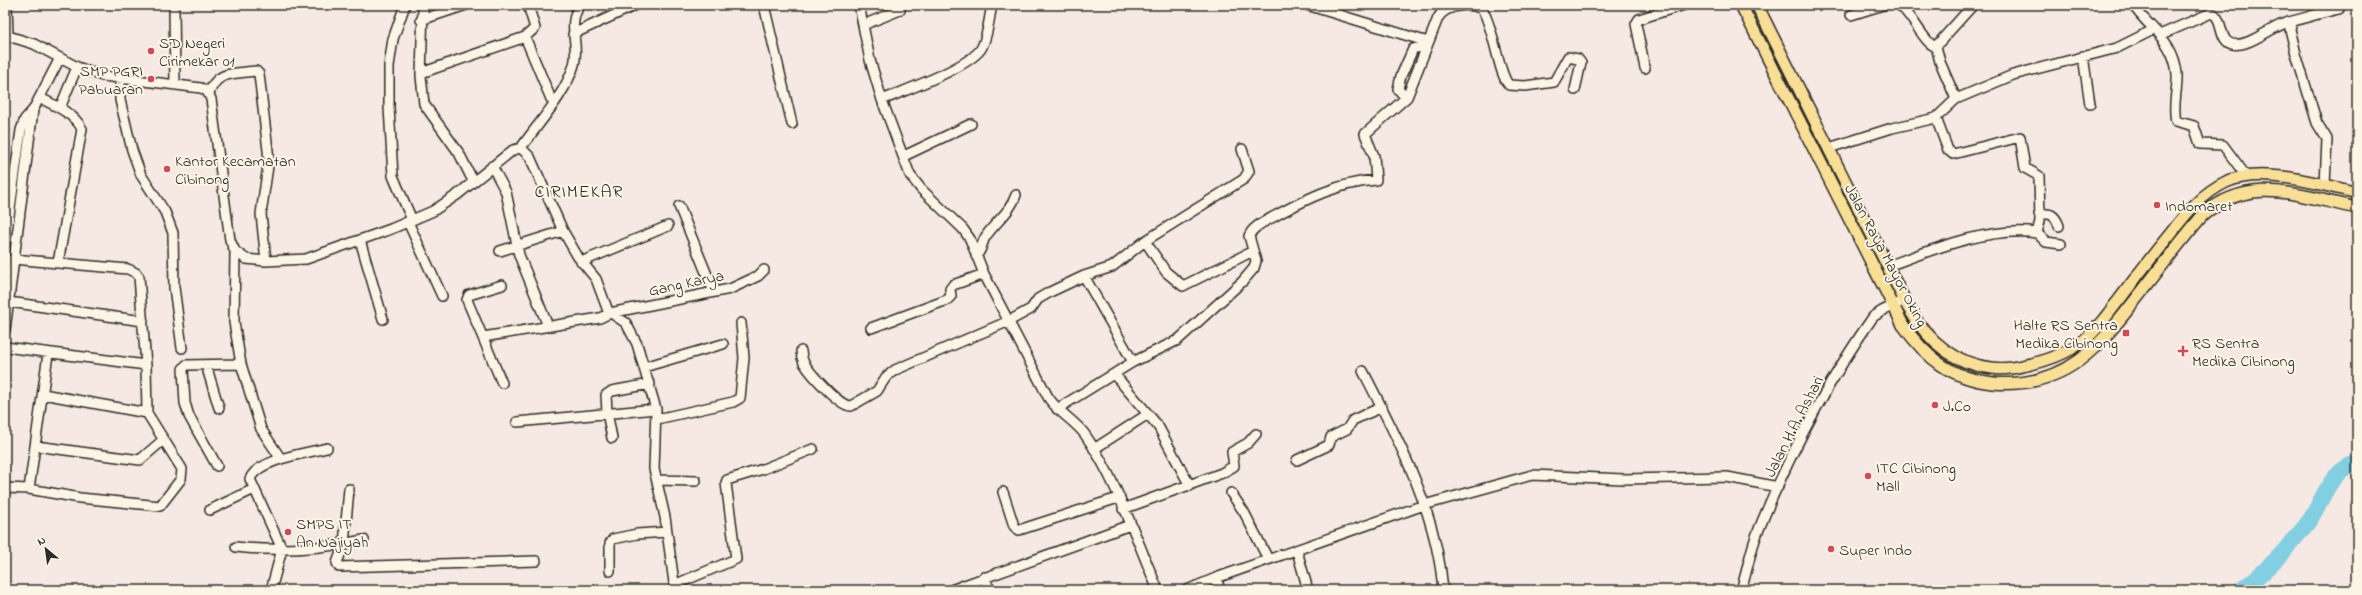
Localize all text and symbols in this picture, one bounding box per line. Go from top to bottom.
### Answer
place label: SD Negeri Cirimekar 01 [159,32,235,74]
marker: SD Negeri Cirimekar 01 [146,46,156,56]
place label: SMP PGRI Pabuaran [78,60,143,102]
marker: SMP PGRI Pabuaran [146,74,156,84]
place label: Kantor Kecamatan Cibinong [175,150,296,192]
marker: Kantor Kecamatan Cibinong [162,164,172,174]
district label: CIRIMEKAR [535,180,623,206]
street label: Jalan Raya Mayor Oking [1837,180,1933,332]
place label: Indomaret [2165,195,2233,219]
marker: Indomaret [2152,200,2162,210]
street label: Gang Karya [646,264,726,304]
place label: Halte RS Sentra Medika Cibinong [2013,314,2118,356]
marker: Halte RS Sentra Medika Cibinong [2121,328,2131,338]
place label: RS Sentra Medika Cibinong [2192,332,2295,374]
marker: RS Sentra Medika Cibinong [2177,345,2189,357]
street label: Jalan H.A. Ashari [1759,372,1831,482]
place label: J.Co [1943,395,1971,419]
marker: J.Co [1930,400,1940,410]
place label: ITC Cibinong Mall [1876,457,1956,499]
marker: ITC Cibinong Mall [1863,471,1873,481]
place label: SMPS IT An Najiyah [296,513,368,555]
marker: SMPS IT An Najiyah [283,527,293,537]
north arrow [26,529,66,569]
text: N [35,532,49,550]
place label: Super Indo [1839,539,1912,563]
marker: Super Indo [1826,544,1836,554]

